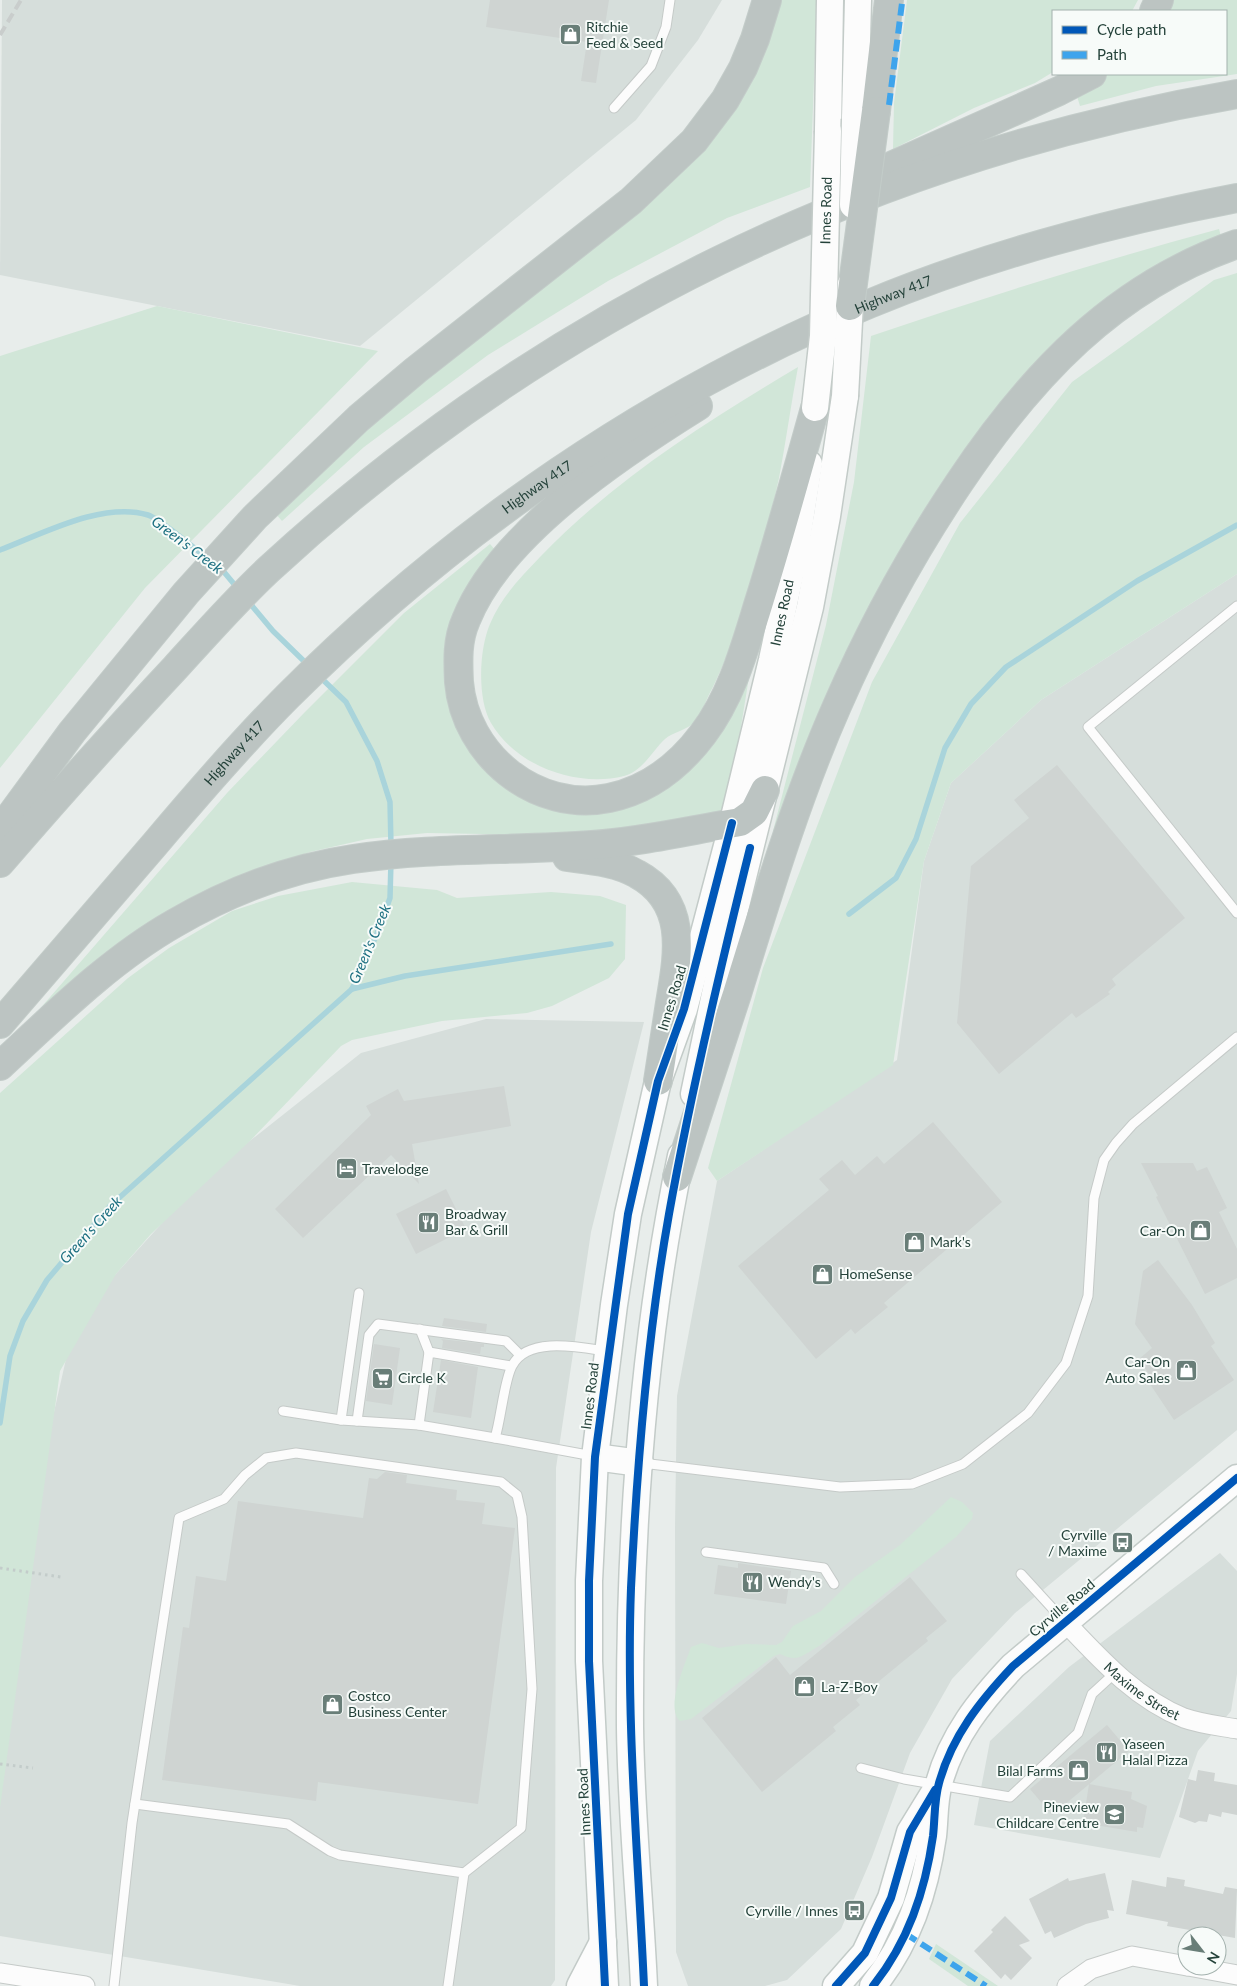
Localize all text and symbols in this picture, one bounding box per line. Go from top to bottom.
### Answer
legend [1052,10,1227,75]
place label: Ritchie Feed & Seed [586,18,663,51]
text: Cycle path [1097,20,1166,38]
shop icon: Ritchie Feed & Seed [558,23,582,47]
text: Path [1097,45,1127,63]
street label: Innes Road [816,176,835,244]
street label: Highway 417 [852,271,934,317]
street label: Highway 417 [498,456,575,517]
water label: Green's Creek [148,512,228,577]
street label: Innes Road [766,578,797,647]
street label: Highway 417 [200,717,267,789]
water label: Green's Creek [344,900,394,986]
street label: Innes Road [654,963,690,1033]
hotel icon: Travelodge [334,1157,358,1181]
place label: Travelodge [362,1160,429,1177]
water label: Green's Creek [55,1191,126,1267]
place label: Broadway Bar & Grill [445,1205,508,1238]
restaurant icon: Broadway Bar & Grill [417,1210,441,1234]
shop icon: Car-On [1189,1219,1213,1243]
place label: Car-On [1140,1222,1185,1239]
shop icon: Mark's [902,1230,926,1254]
place label: Mark's [930,1233,971,1250]
shop icon: HomeSense [811,1262,835,1286]
place label: HomeSense [839,1265,912,1282]
place label: Car-On Auto Sales [1105,1353,1170,1386]
shop icon: Car-On Auto Sales [1174,1358,1198,1382]
street label: Innes Road [577,1361,602,1430]
supermarket icon: Circle K [370,1366,394,1390]
place label: Circle K [398,1369,446,1386]
place label: Cyrville / Maxime [1048,1526,1107,1559]
bus stop icon: Cyrville / Maxime [1111,1531,1135,1555]
restaurant icon: Wendy's [740,1570,764,1594]
place label: Wendy's [768,1573,821,1590]
street label: Cyrville Road [1025,1575,1098,1640]
street label: Maxime Street [1101,1658,1183,1723]
shop icon: La-Z-Boy [793,1675,817,1699]
place label: La-Z-Boy [821,1678,878,1695]
place label: Costco Business Center [348,1687,447,1720]
shop icon: Costco Business Center [320,1692,344,1716]
place label: Yaseen Halal Pizza [1122,1735,1188,1768]
restaurant icon: Yaseen Halal Pizza [1094,1740,1118,1764]
shop icon: Bilal Farms [1067,1759,1091,1783]
place label: Bilal Farms [997,1762,1063,1779]
street label: Innes Road [573,1768,594,1836]
place label: Pineview Childcare Centre [996,1798,1099,1831]
school or university icon: Pineview Childcare Centre [1103,1803,1127,1827]
bus stop icon: Cyrville / Innes [842,1899,866,1923]
place label: Cyrville / Innes [746,1902,838,1919]
north arrow [1177,1926,1227,1976]
text: N [1204,1949,1224,1967]

